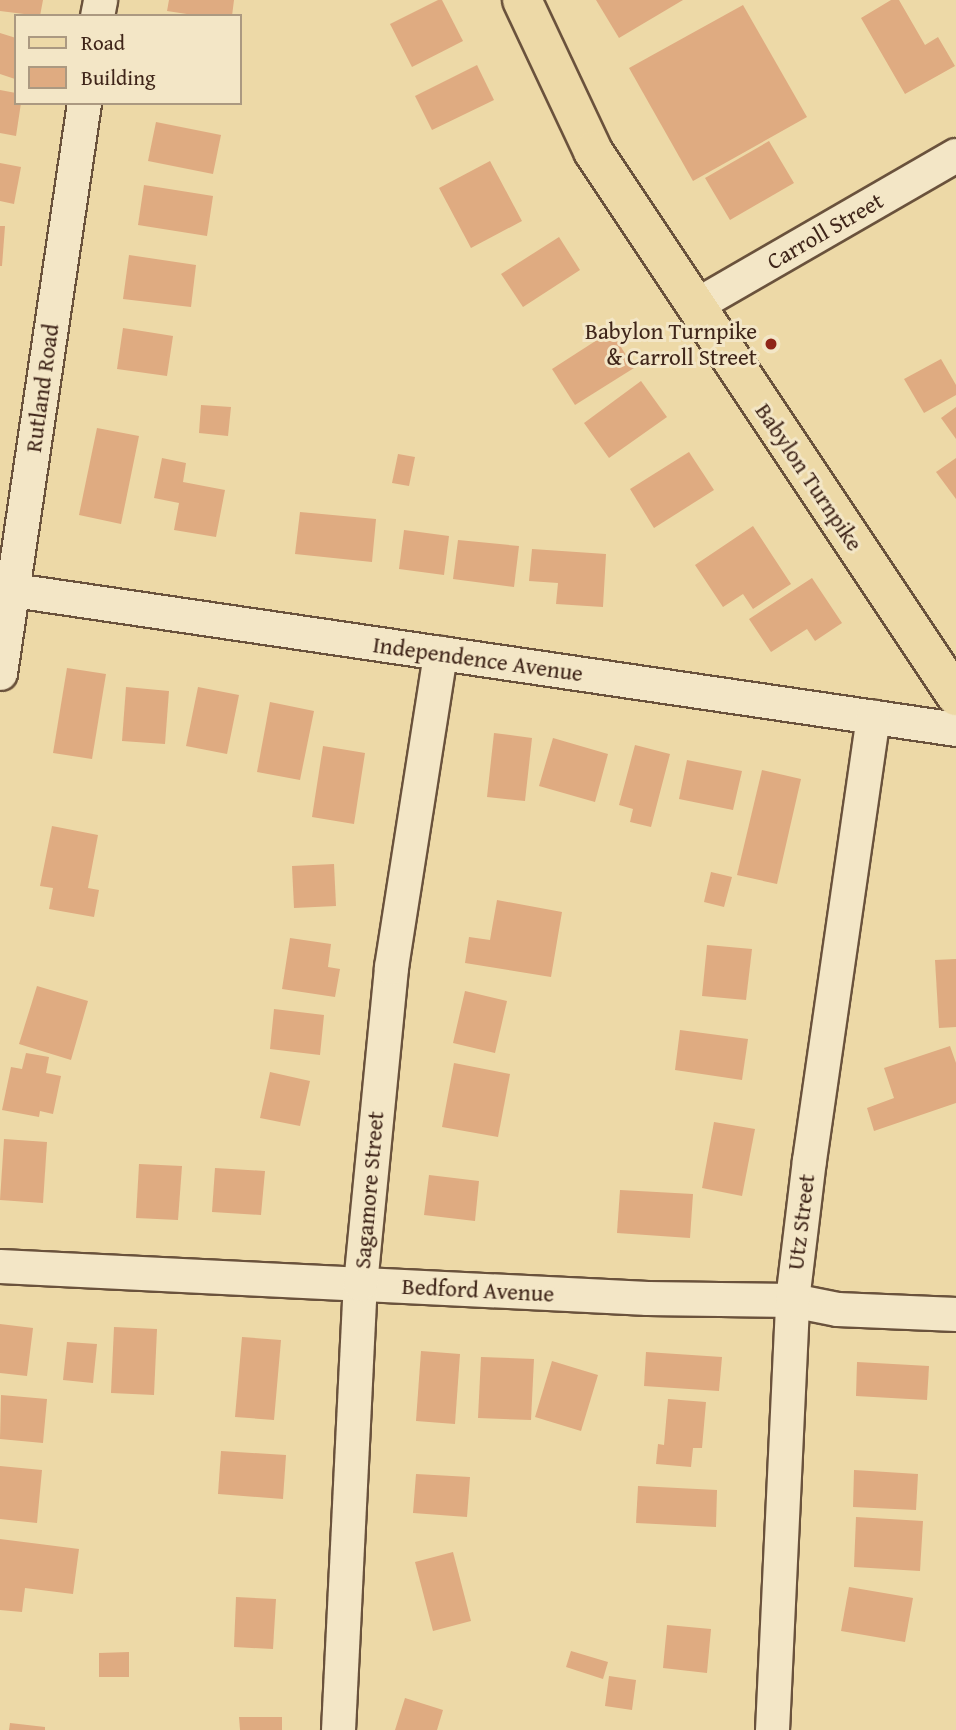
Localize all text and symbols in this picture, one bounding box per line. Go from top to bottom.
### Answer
legend [14,14,242,105]
text: Road [81,27,125,58]
text: Building [81,62,155,93]
street label: Carroll Street [762,187,888,275]
place label: Babylon Turnpike & Carroll Street [585,317,757,371]
street label: Rutland Road [19,322,65,454]
marker: Babylon Turnpike & Carroll Street [763,336,779,352]
street label: Babylon Turnpike [749,398,869,556]
street label: Independence Avenue [371,631,585,687]
street label: Sagamore Street [348,1110,390,1270]
street label: Utz Street [781,1172,821,1272]
street label: Bedford Avenue [401,1272,555,1308]

